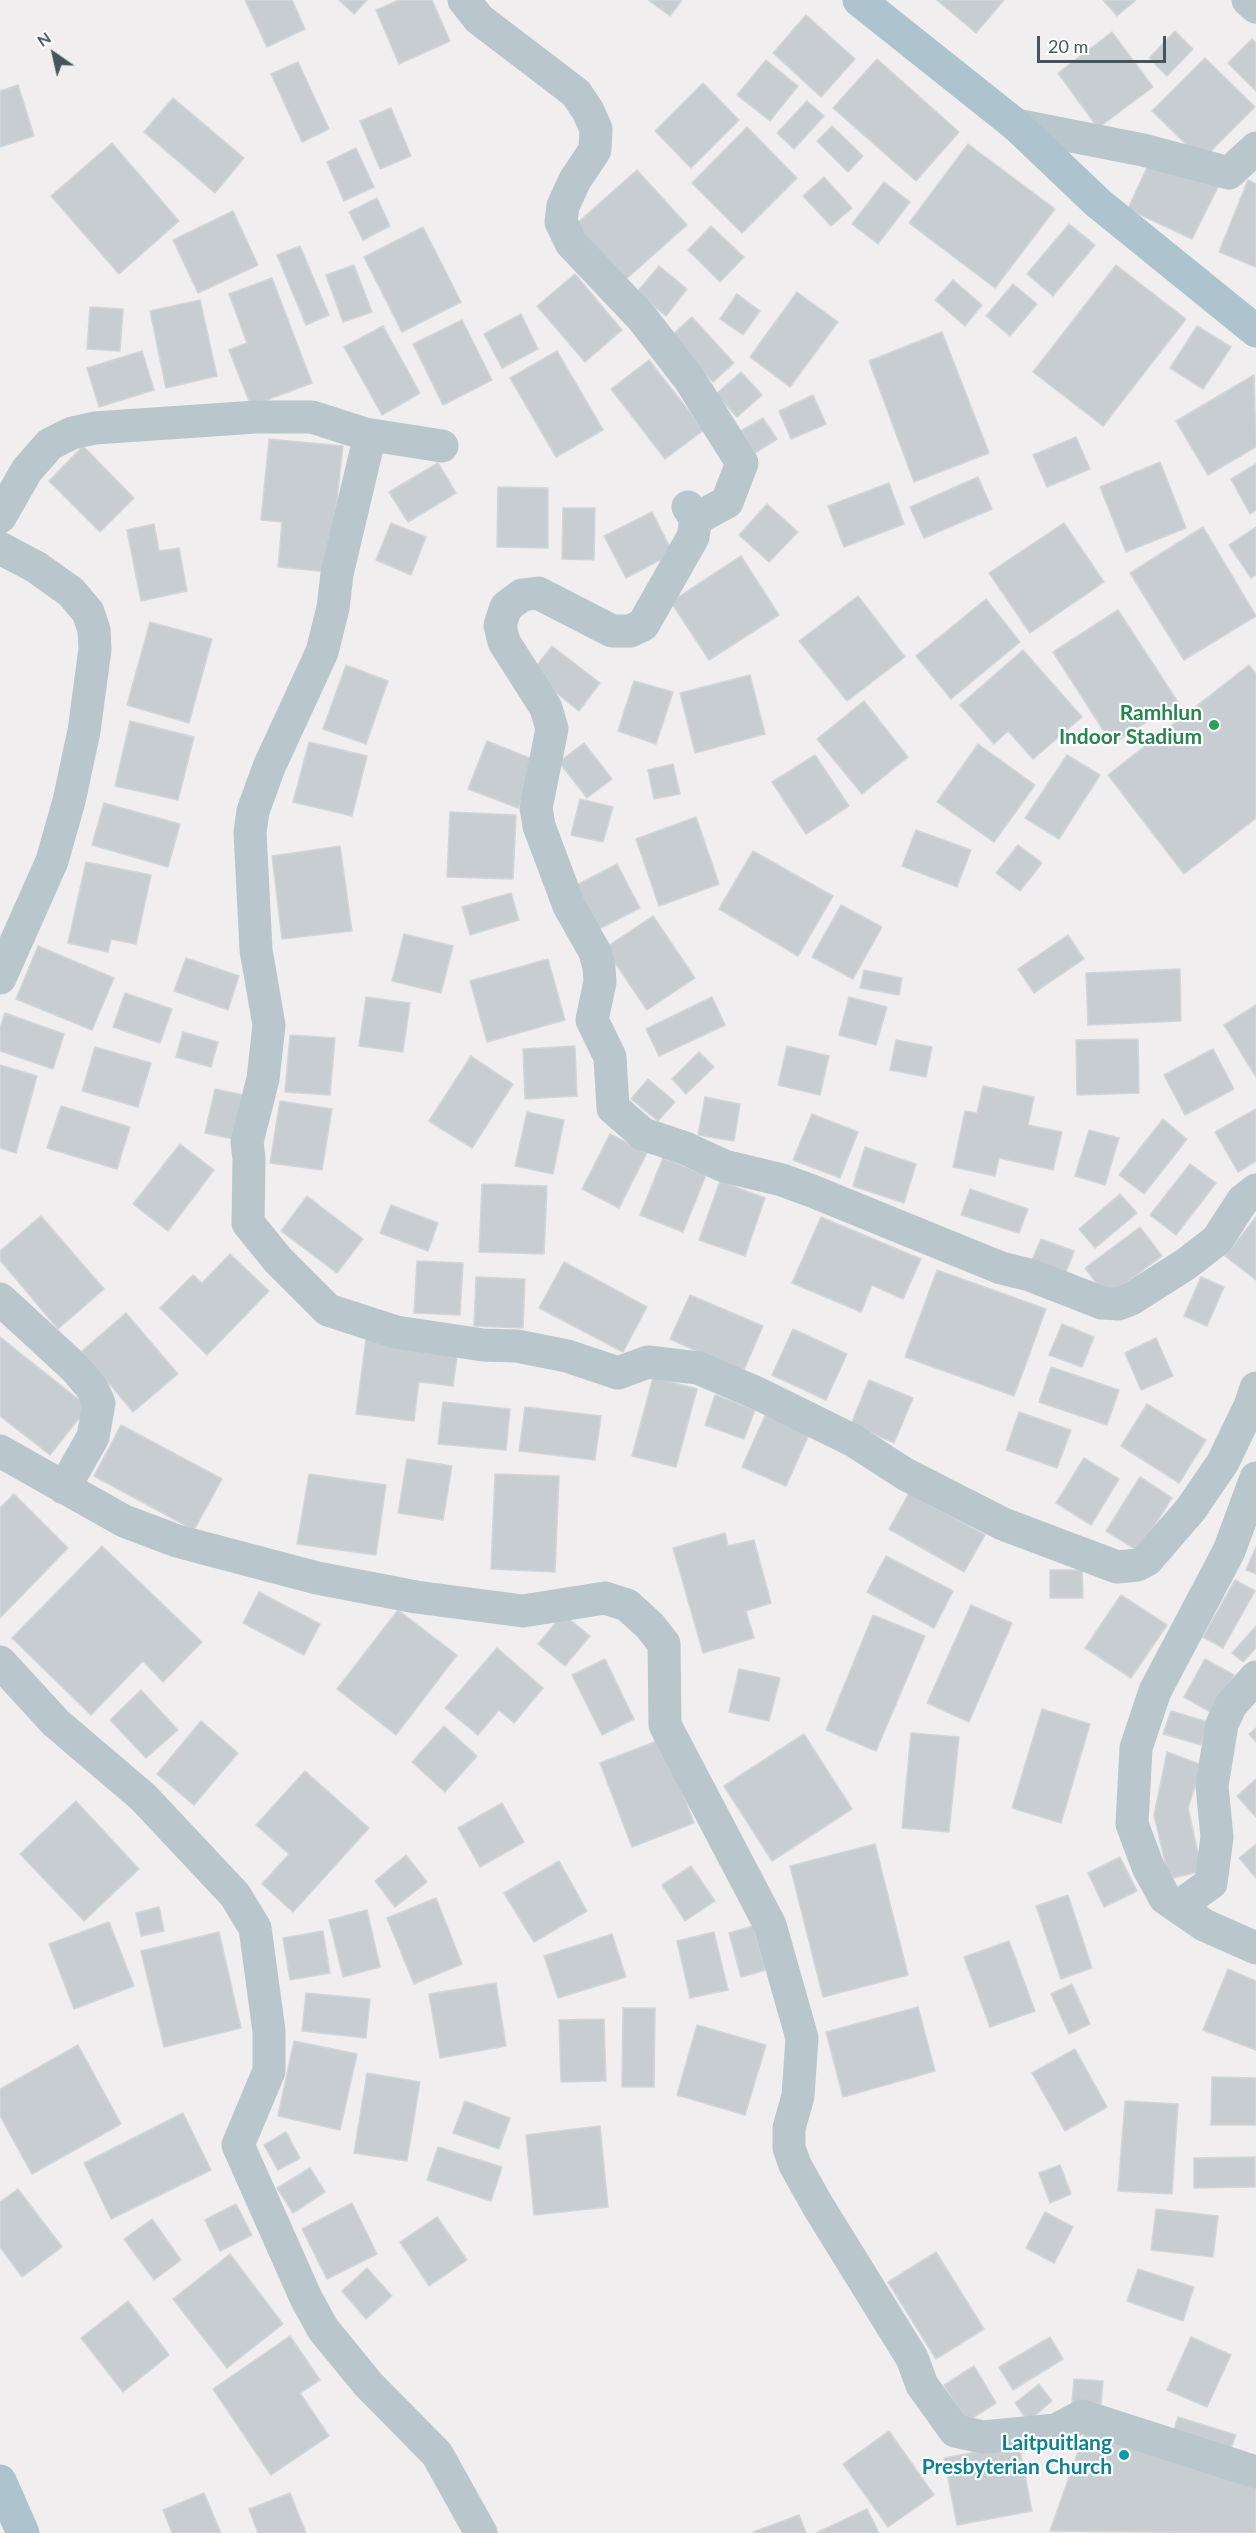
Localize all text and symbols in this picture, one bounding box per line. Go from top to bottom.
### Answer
north arrow [24,24,84,84]
scale bar [1040,24,1169,62]
text: N [33,27,54,50]
text: 20 m [1048,35,1088,57]
place label: Ramhlun Indoor Stadium [1059,700,1202,750]
marker: Ramhlun Indoor Stadium [1207,718,1221,732]
place label: Laitpuitlang Presbyterian Church [922,2430,1112,2480]
marker: Laitpuitlang Presbyterian Church [1117,2448,1131,2462]

